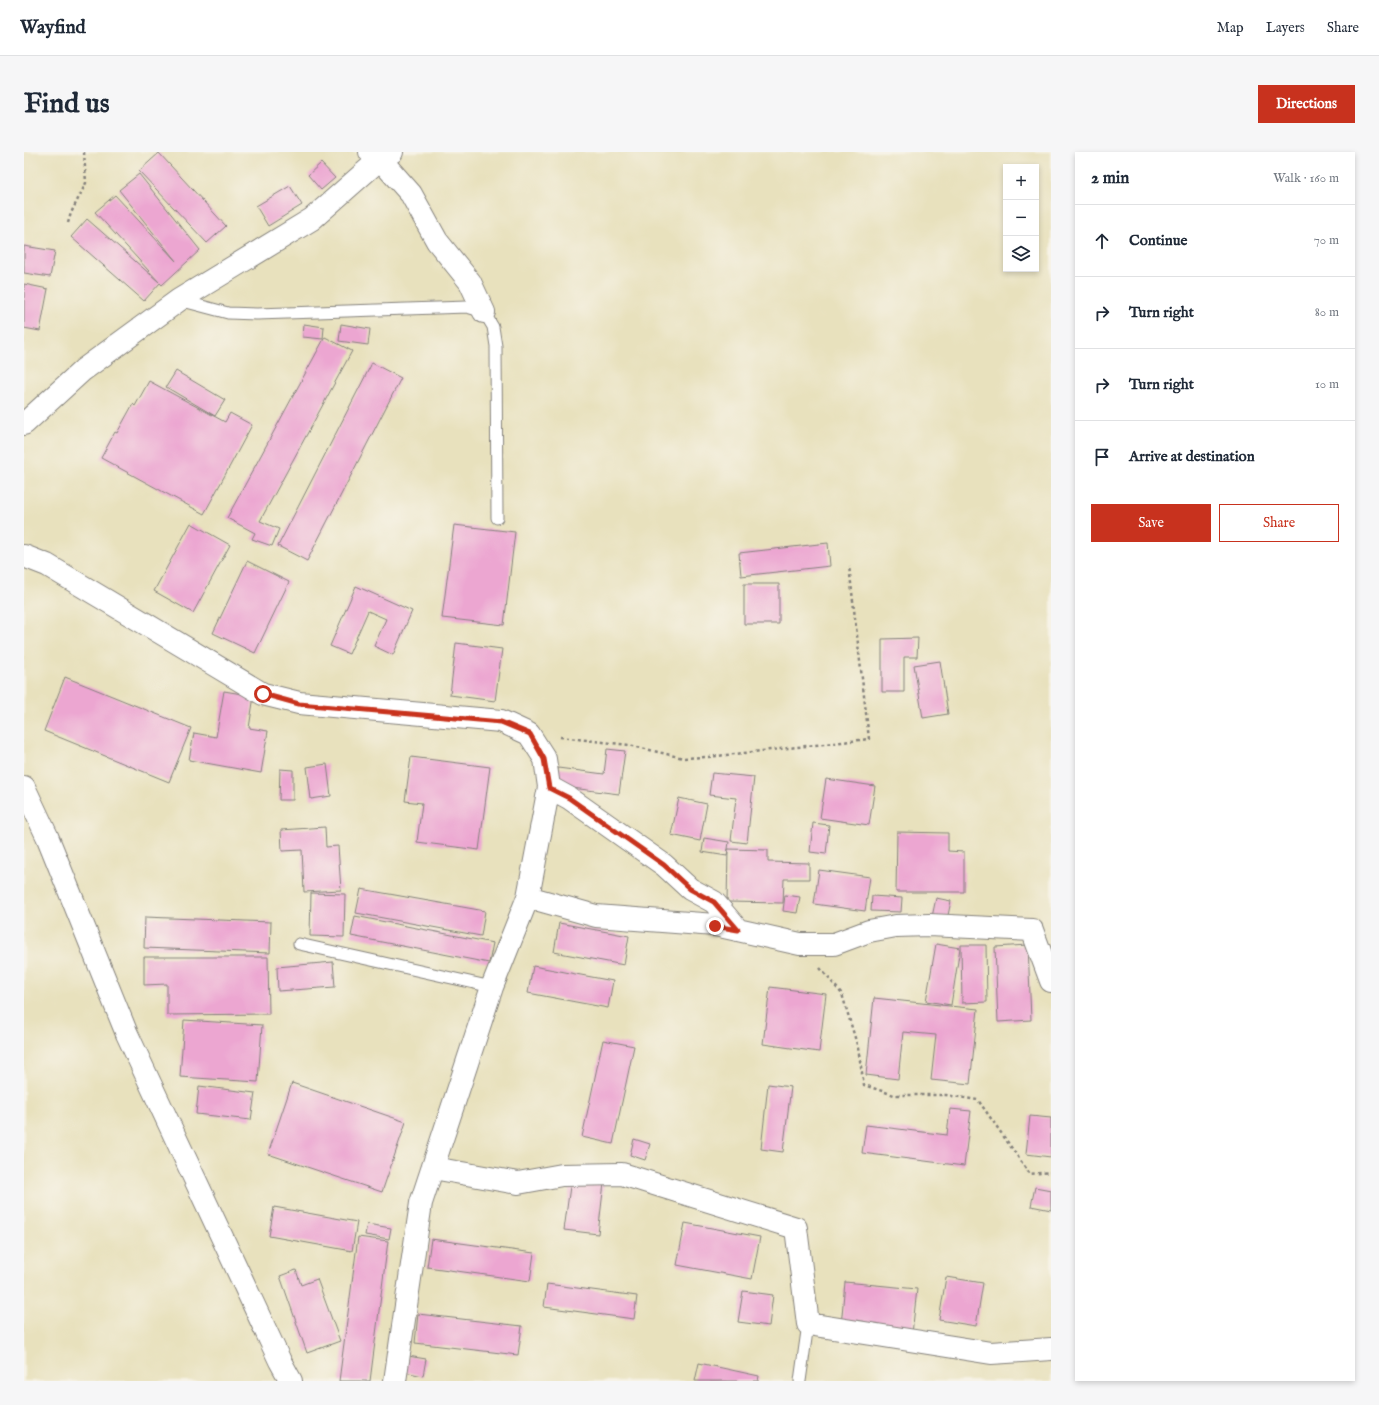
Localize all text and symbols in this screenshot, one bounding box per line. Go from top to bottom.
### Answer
text: Wayfind [20,16,86,40]
text: Map [1217,19,1244,37]
text: Layers [1266,19,1305,37]
text: Share [1327,19,1359,37]
button: Directions [1258,85,1355,123]
text: Find us [24,87,110,122]
map controls [1003,164,1039,272]
button: + [1003,164,1039,200]
text: 2 min [1091,168,1129,189]
text: Walk · 160 m [1273,170,1339,187]
button: − [1003,200,1039,236]
icon: ahead [1091,230,1113,252]
text: Continue [1129,231,1187,250]
text: 70 m [1314,232,1339,249]
button: layers [1003,236,1039,272]
icon: right [1091,302,1113,324]
text: Turn right [1129,303,1194,322]
text: 80 m [1315,304,1339,321]
icon: right [1091,374,1113,396]
text: Turn right [1129,375,1194,394]
text: 10 m [1315,376,1339,393]
icon: arrive [1091,446,1113,468]
text: Arrive at destination [1129,447,1255,466]
button: Save [1091,504,1211,542]
button: Share [1219,504,1339,542]
route start [254,685,272,703]
route end [706,917,724,935]

